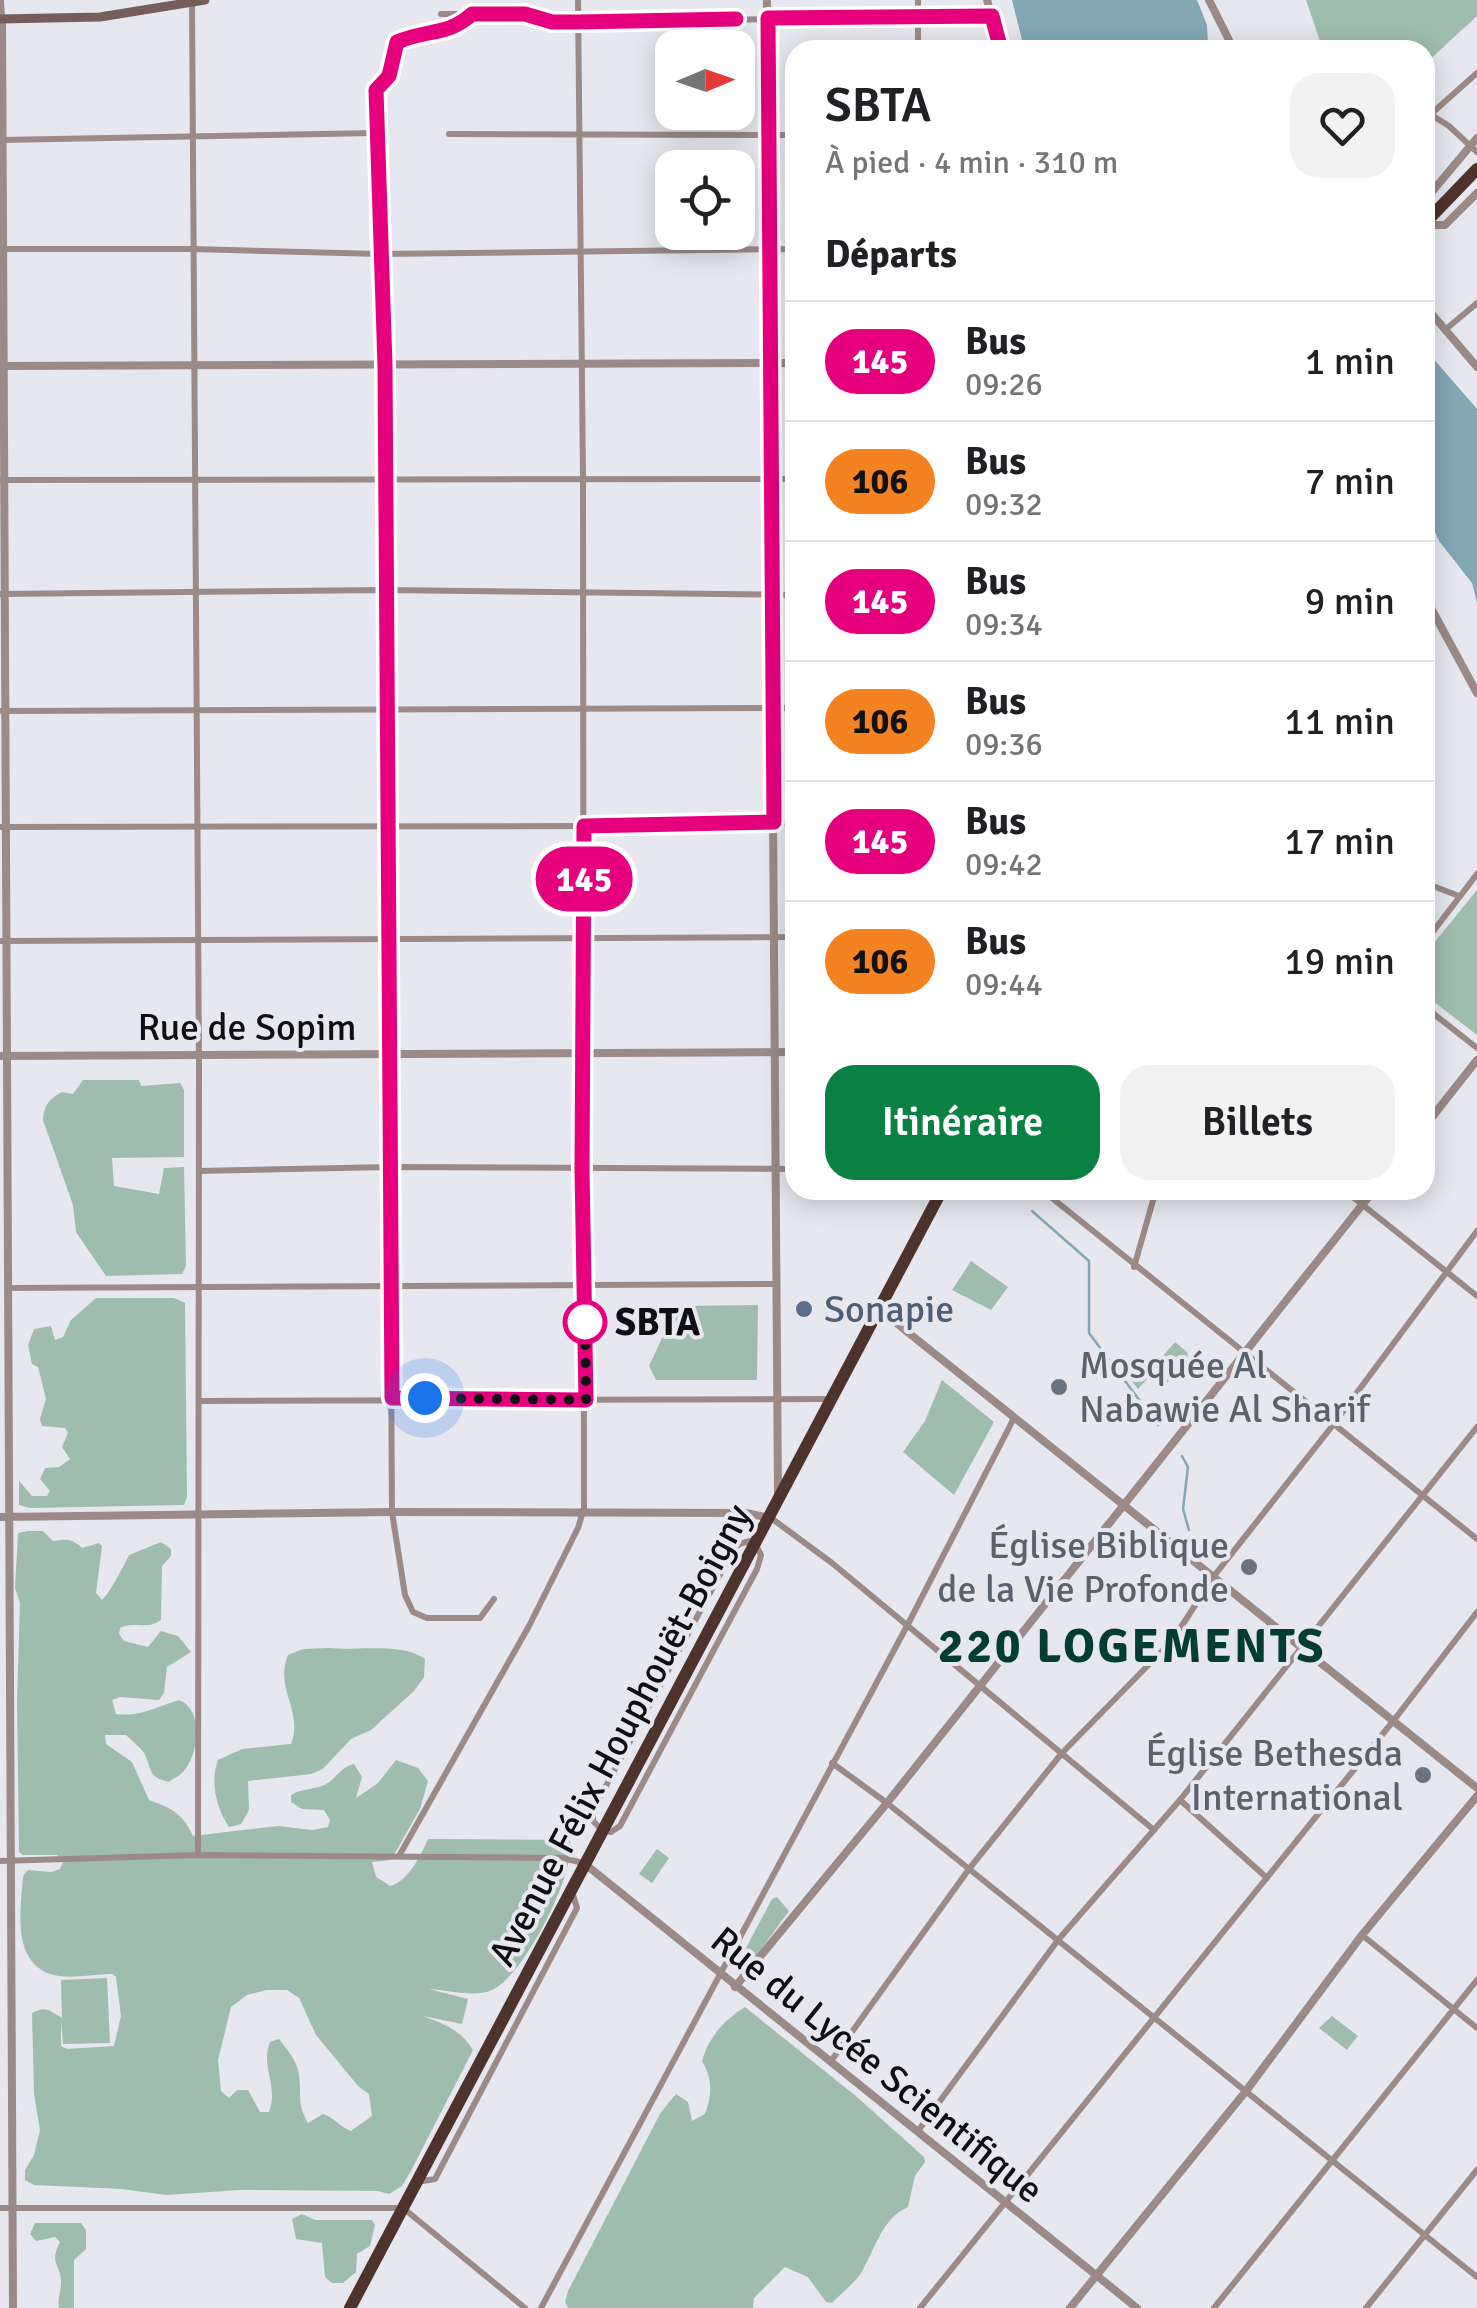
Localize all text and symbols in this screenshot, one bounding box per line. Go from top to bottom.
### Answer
north arrow [655,30,755,130]
map controls [655,30,755,250]
button: heart [1290,73,1395,178]
text: SBTA [825,76,931,135]
text: À pied · 4 min · 310 m [825,143,1118,182]
button: locate [655,150,755,250]
text: Départs [825,231,957,278]
text: Bus [965,318,1026,365]
text: 1 min [1305,338,1395,385]
text: 145 [852,340,908,383]
text: 09:26 [965,365,1043,404]
text: Bus [965,438,1026,485]
text: 7 min [1305,458,1395,505]
text: 106 [852,460,908,503]
text: 09:32 [965,485,1043,524]
text: Bus [965,558,1026,605]
text: 9 min [1305,578,1395,625]
text: 145 [852,580,908,623]
text: 09:34 [965,605,1043,644]
text: Bus [965,678,1026,725]
text: 11 min [1284,698,1395,745]
text: 106 [852,700,908,743]
text: 09:36 [965,725,1043,764]
text: Bus [965,798,1026,845]
text: 17 min [1284,818,1395,865]
text: 145 [852,820,908,863]
text: 09:42 [965,845,1043,884]
line badge: 145 [526,846,642,912]
text: 145 [556,858,612,901]
text: Bus [965,918,1026,965]
text: 19 min [1284,938,1395,985]
text: 106 [852,940,908,983]
text: 09:44 [965,965,1043,1004]
street label: Rue de Sopim [137,1004,357,1051]
button: Itinéraire [825,1065,1100,1180]
button: Billets [1120,1065,1395,1180]
place label: Sonapie [824,1286,954,1333]
marker: Sonapie [793,1298,815,1320]
place label: SBTA [615,1299,700,1346]
marker: SBTA [564,1301,606,1343]
place label: Mosquée Al Nabawie Al Sharif [1079,1342,1372,1433]
your location [400,1373,450,1423]
marker: Mosquée Al Nabawie Al Sharif [1048,1376,1070,1398]
street label: Avenue Félix Houphouët-Boigny [478,1496,762,1974]
place label: Église Biblique de la Vie Profonde [937,1522,1229,1613]
marker: Église Biblique de la Vie Profonde [1238,1556,1260,1578]
district label: 220 LOGEMENTS [938,1617,1326,1676]
place label: Église Bethesda International [1146,1730,1403,1821]
marker: Église Bethesda International [1412,1764,1434,1786]
street label: Rue du Lycée Scientifique [701,1917,1053,2213]

